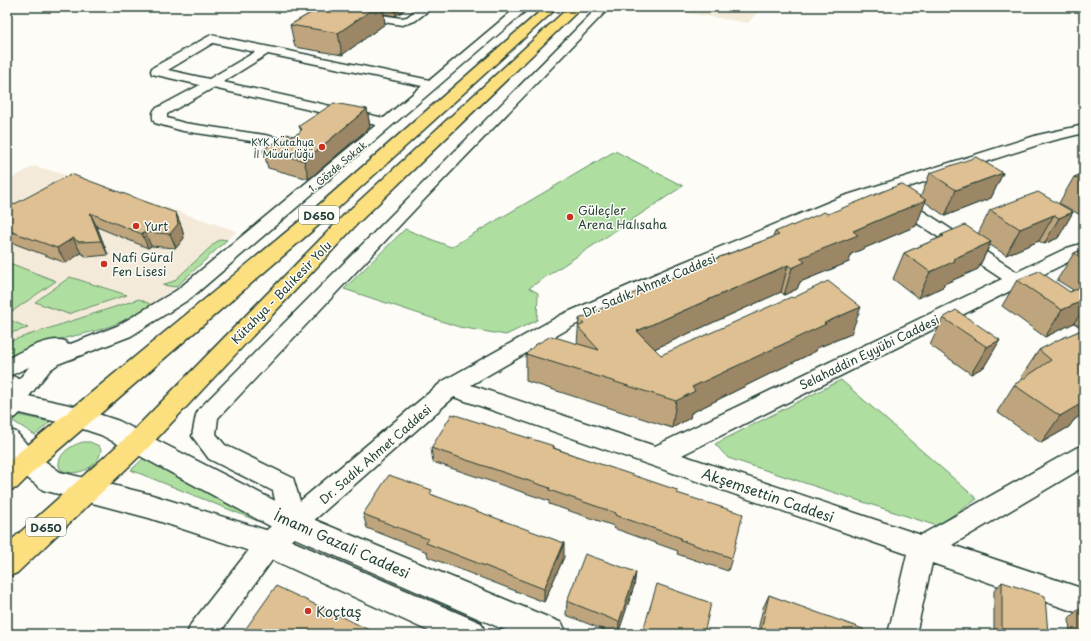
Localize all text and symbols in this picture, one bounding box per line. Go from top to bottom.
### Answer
place label: KYK Kütahya İl Müdürlüğü [251,134,315,161]
street label: 1. Gözde Sokak [305,137,370,195]
marker: KYK Kütahya İl Müdürlüğü [317,142,327,152]
place label: Güleçler Arena Halısaha [578,201,667,233]
road number: D650 [299,206,339,224]
marker: Güleçler Arena Halısaha [565,212,575,222]
place label: Yurt [144,217,168,235]
marker: Yurt [131,221,141,231]
street label: Kütahya - Balıkesir Yolu [227,236,335,348]
place label: Nafi Güral Fen Lisesi [112,248,173,280]
street label: Dr. Sadık Ahmet Caddesi [579,249,719,321]
marker: Nafi Güral Fen Lisesi [99,259,109,269]
street label: Selahaddin Eyyübi Caddesi [796,310,942,394]
street label: Dr. Sadık Ahmet Caddesi [315,400,435,508]
street label: Akşemsettin Caddesi [699,463,837,527]
street label: İmamı Gazali Caddesi [271,505,413,583]
road number: D650 [26,518,66,536]
place label: Koçtaş [316,601,361,622]
marker: Koçtaş [303,606,313,616]

